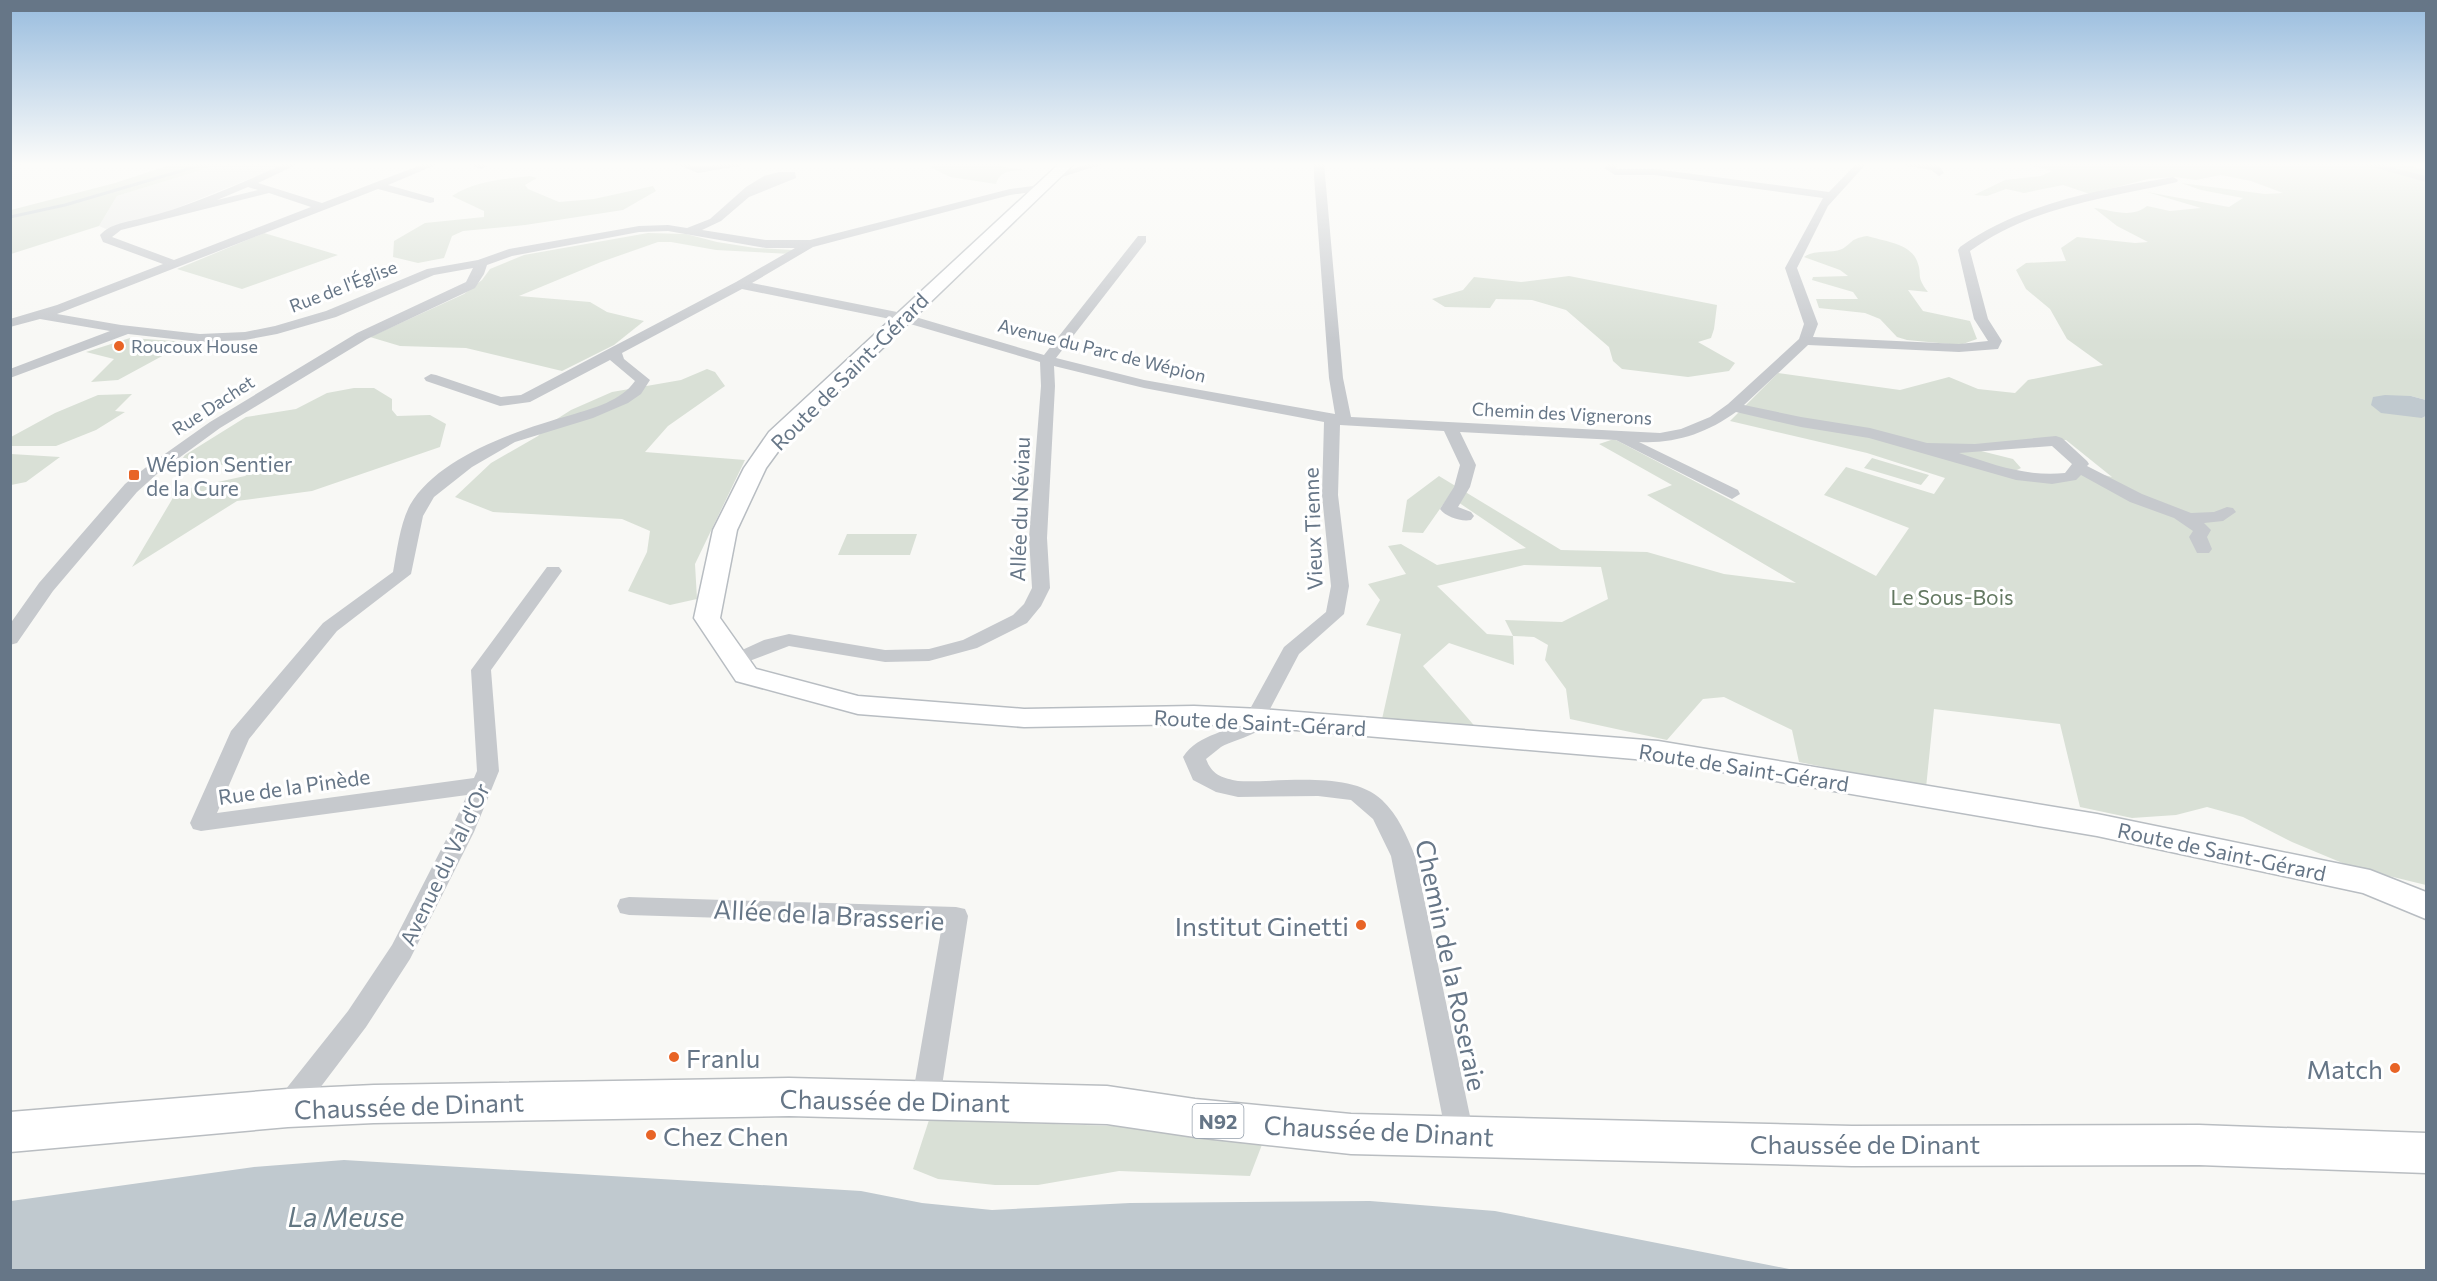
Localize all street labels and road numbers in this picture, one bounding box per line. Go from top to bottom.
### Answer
street label: Rue de l'Église [286,255,400,317]
street label: Route de Saint-Gérard [765,287,933,455]
street label: Avenue du Parc de Wépion [996,313,1208,387]
street label: Rue Dachet [168,370,258,440]
street label: Chemin des Vignerons [1471,397,1653,429]
street label: Allée du Néviau [1004,436,1034,582]
street label: Vieux Tienne [1297,467,1327,591]
street label: Route de Saint-Gérard [1153,704,1367,740]
street label: Route de Saint-Gérard [1637,738,1851,796]
street label: Rue de la Pinède [216,763,372,809]
street label: Avenue du Val d'Or [394,779,494,949]
street label: Route de Saint-Gérard [2115,817,2329,885]
street label: Chemin de la Roseraie [1410,837,1494,1093]
street label: Allée de la Brasserie [713,892,945,936]
street label: Chaussée de Dinant [780,1082,1010,1118]
street label: Chaussée de Dinant [293,1085,525,1125]
road number: N92 [1192,1104,1244,1138]
street label: Chaussée de Dinant [1263,1108,1495,1152]
street label: Chaussée de Dinant [1750,1128,1980,1159]

